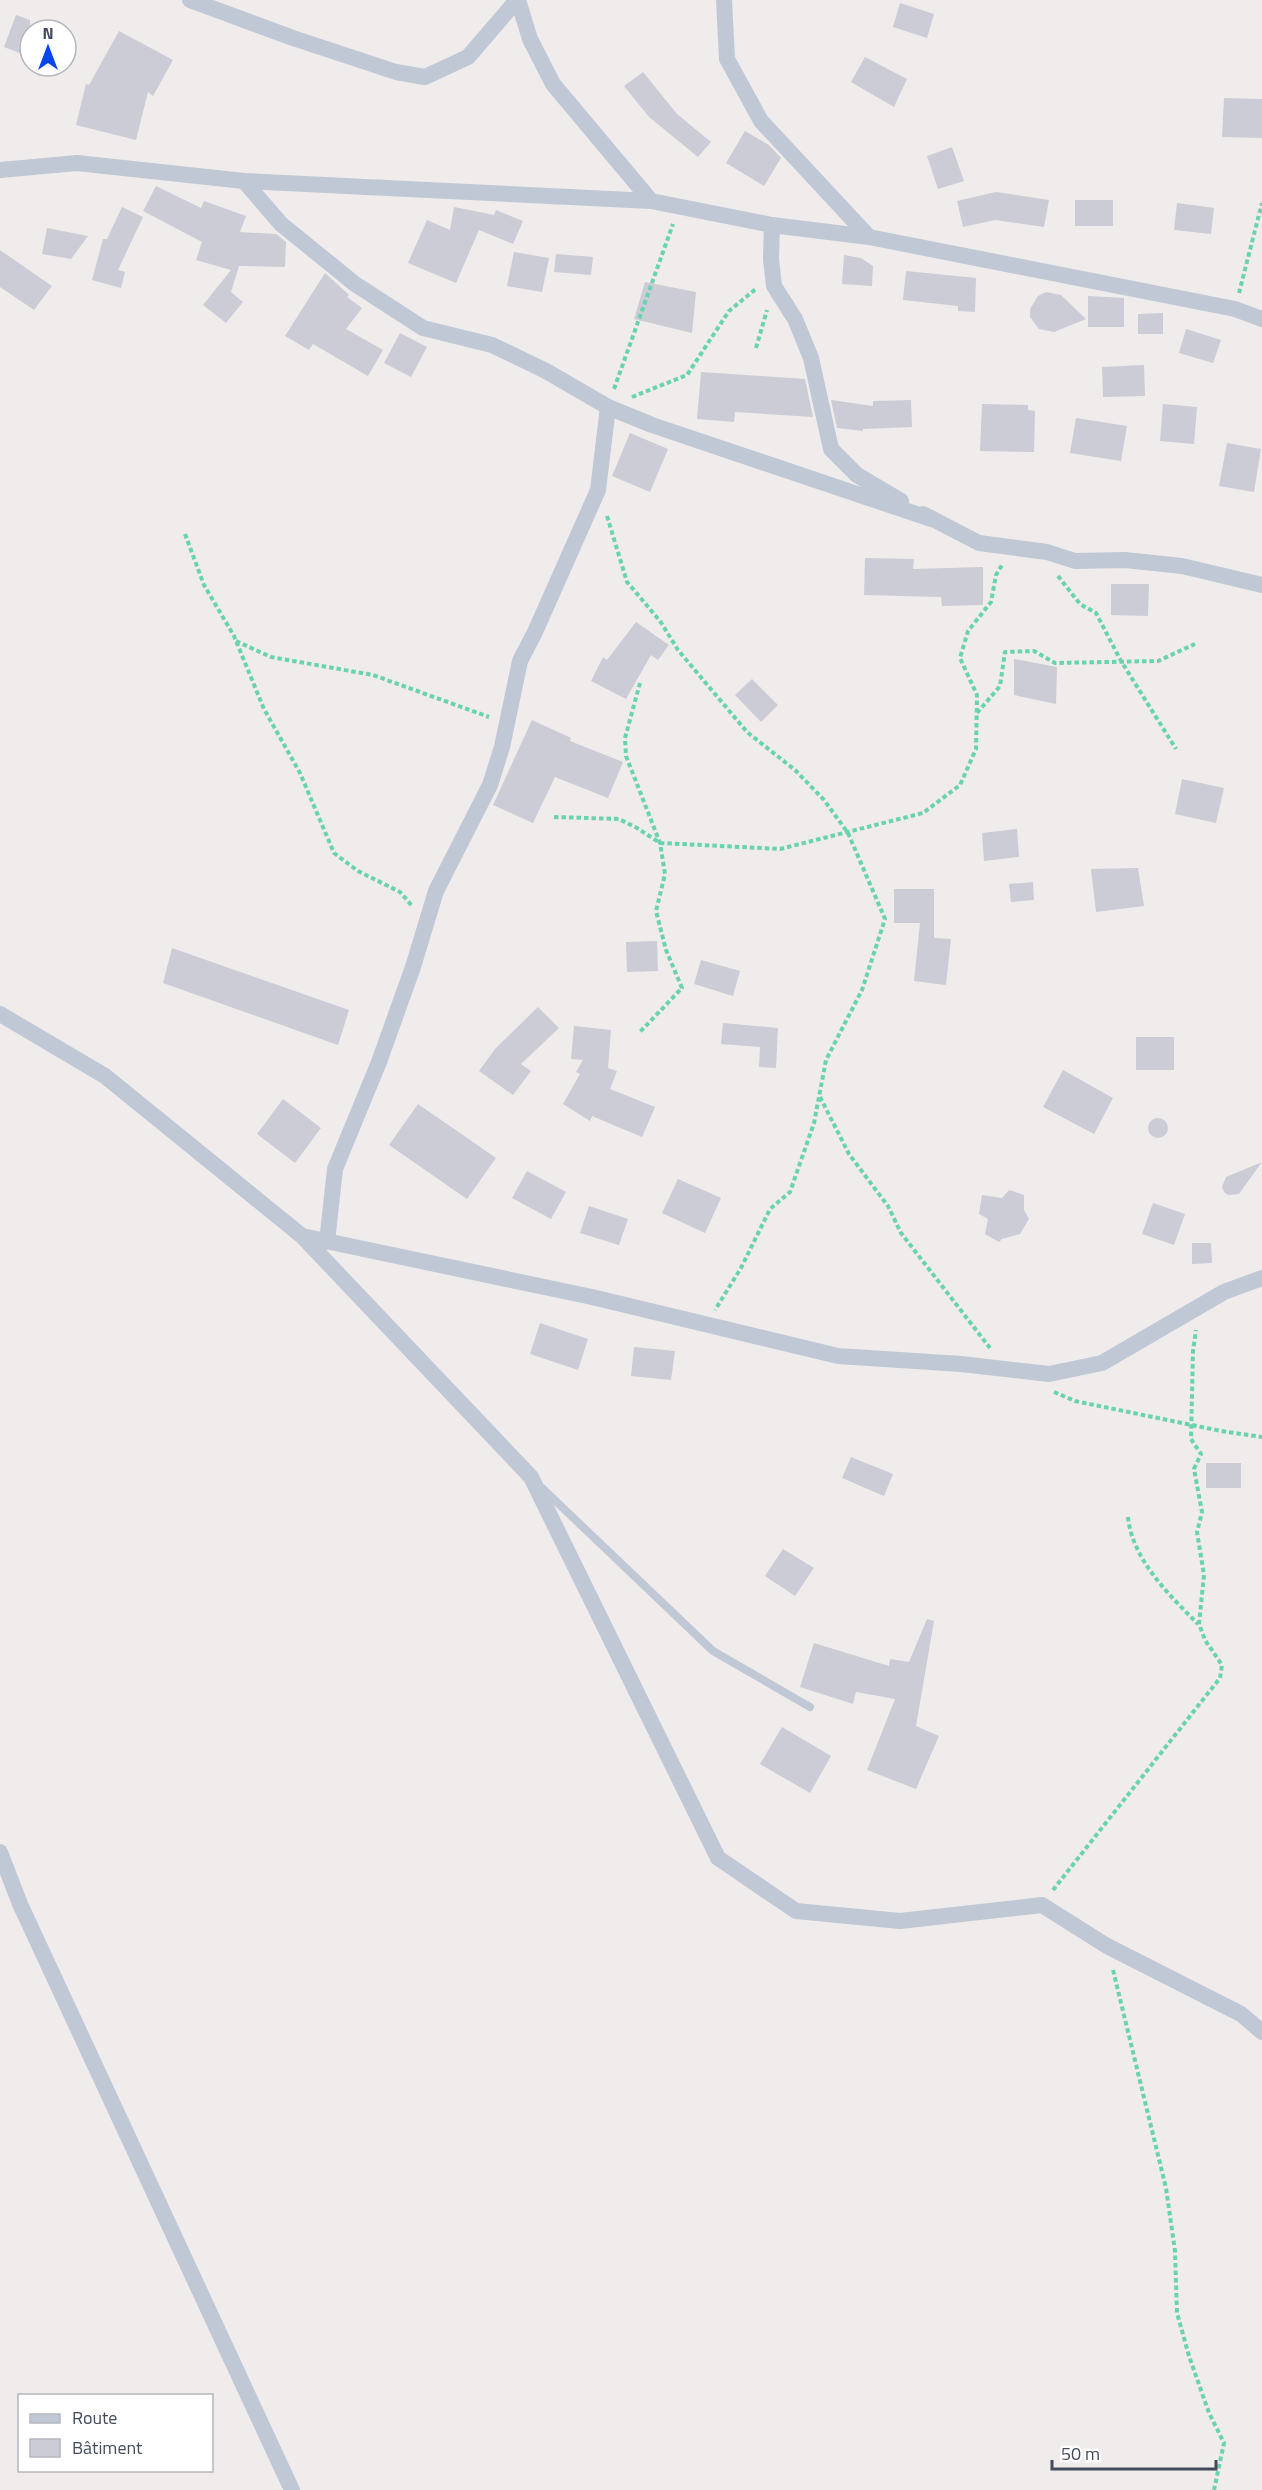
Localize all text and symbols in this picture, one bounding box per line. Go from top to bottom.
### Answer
north arrow [18,18,78,78]
text: N [42,21,54,45]
legend [18,2394,213,2472]
text: Route [72,2404,117,2431]
scale bar [1052,2433,1216,2471]
text: Bâtiment [72,2434,143,2461]
text: 50 m [1061,2440,1100,2467]

